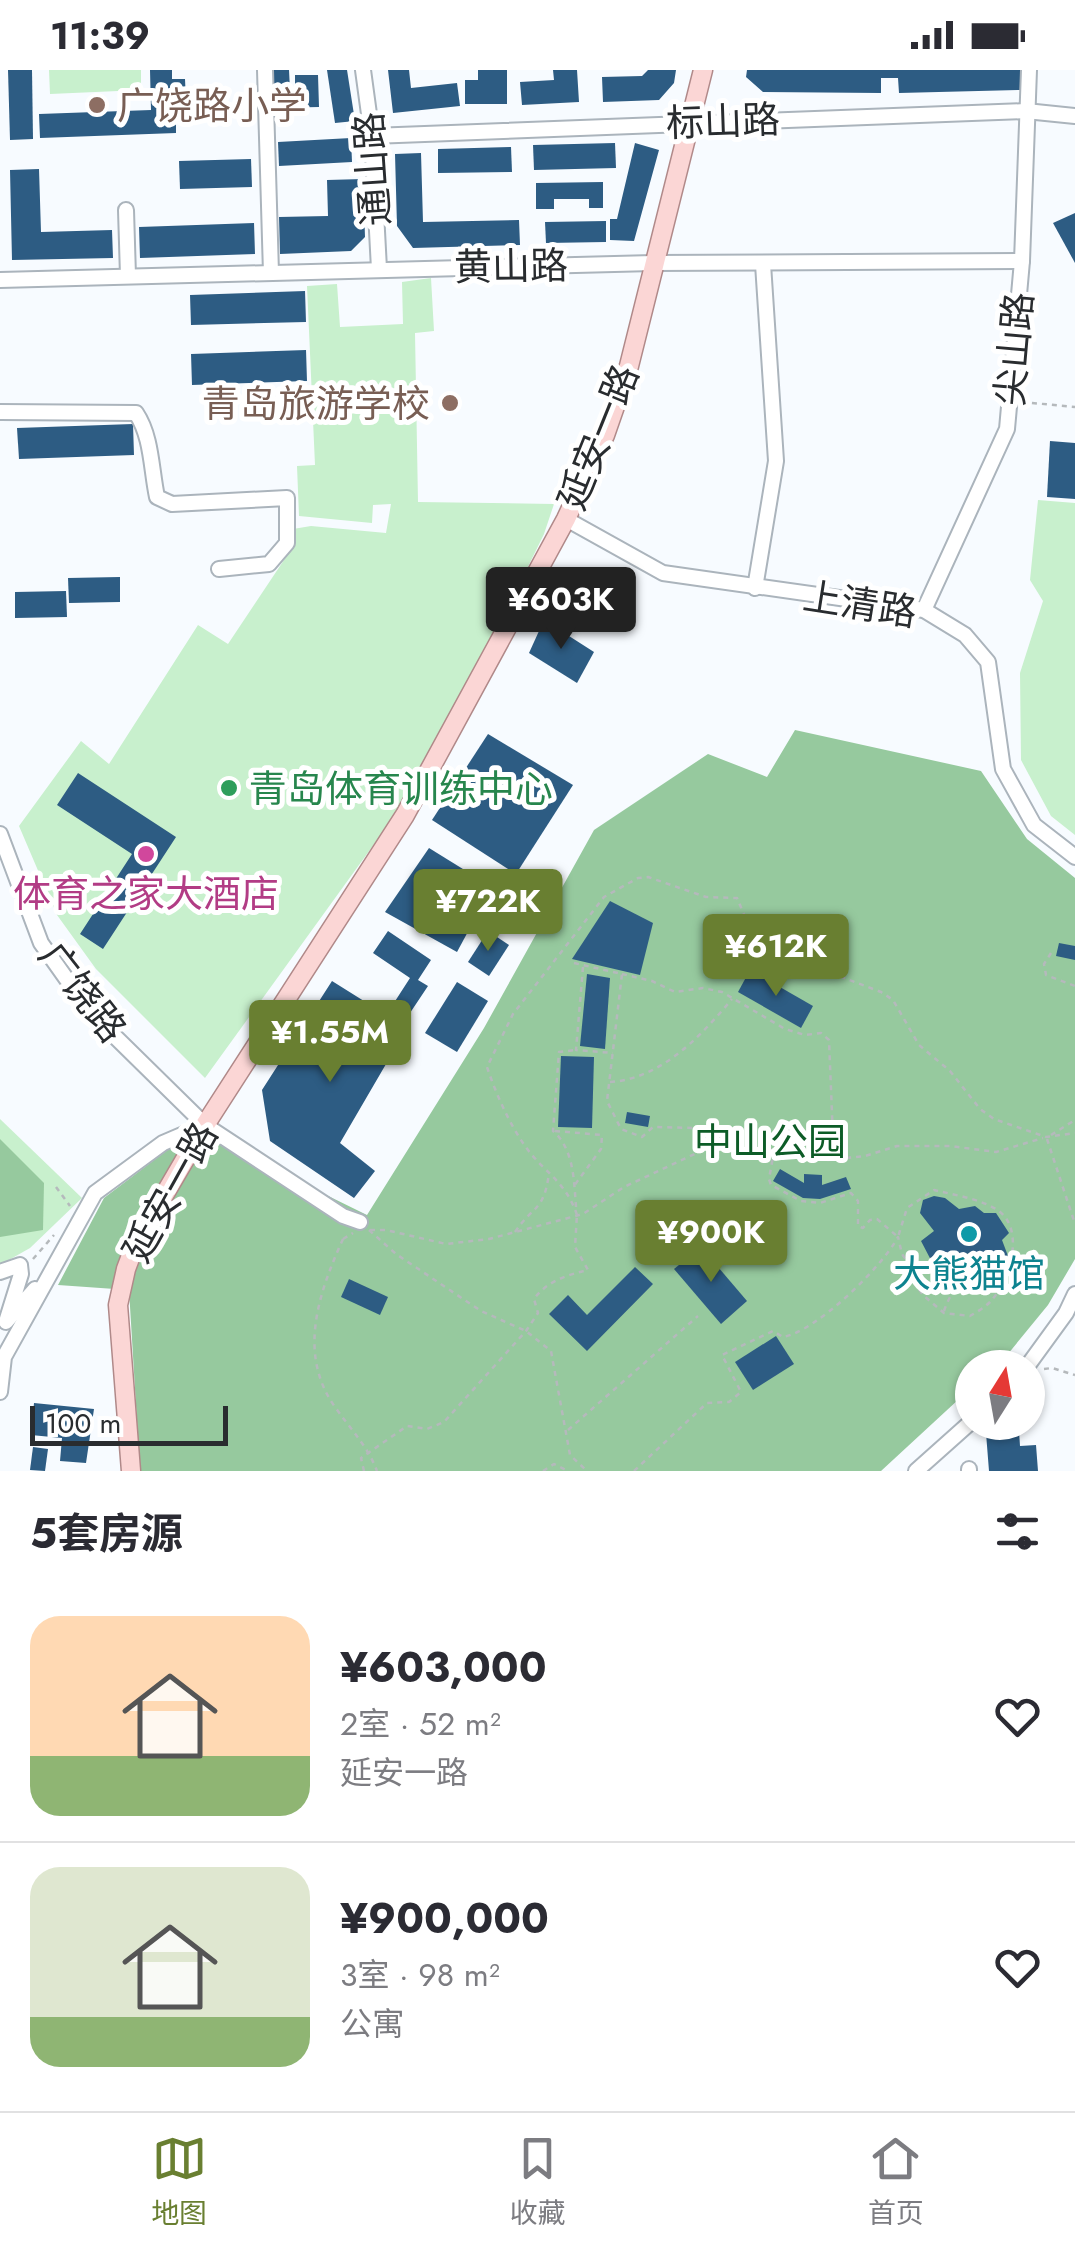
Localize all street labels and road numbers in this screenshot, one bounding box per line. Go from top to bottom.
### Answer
street label: 标山路 [665,92,781,150]
street label: 通山路 [341,110,403,228]
street label: 黄山路 [454,238,568,294]
street label: 尖山路 [982,290,1046,408]
street label: 延安一路 [544,356,652,518]
street label: 上清路 [799,568,921,640]
street label: 广饶路 [26,930,140,1054]
street label: 延安一路 [109,1112,231,1272]

